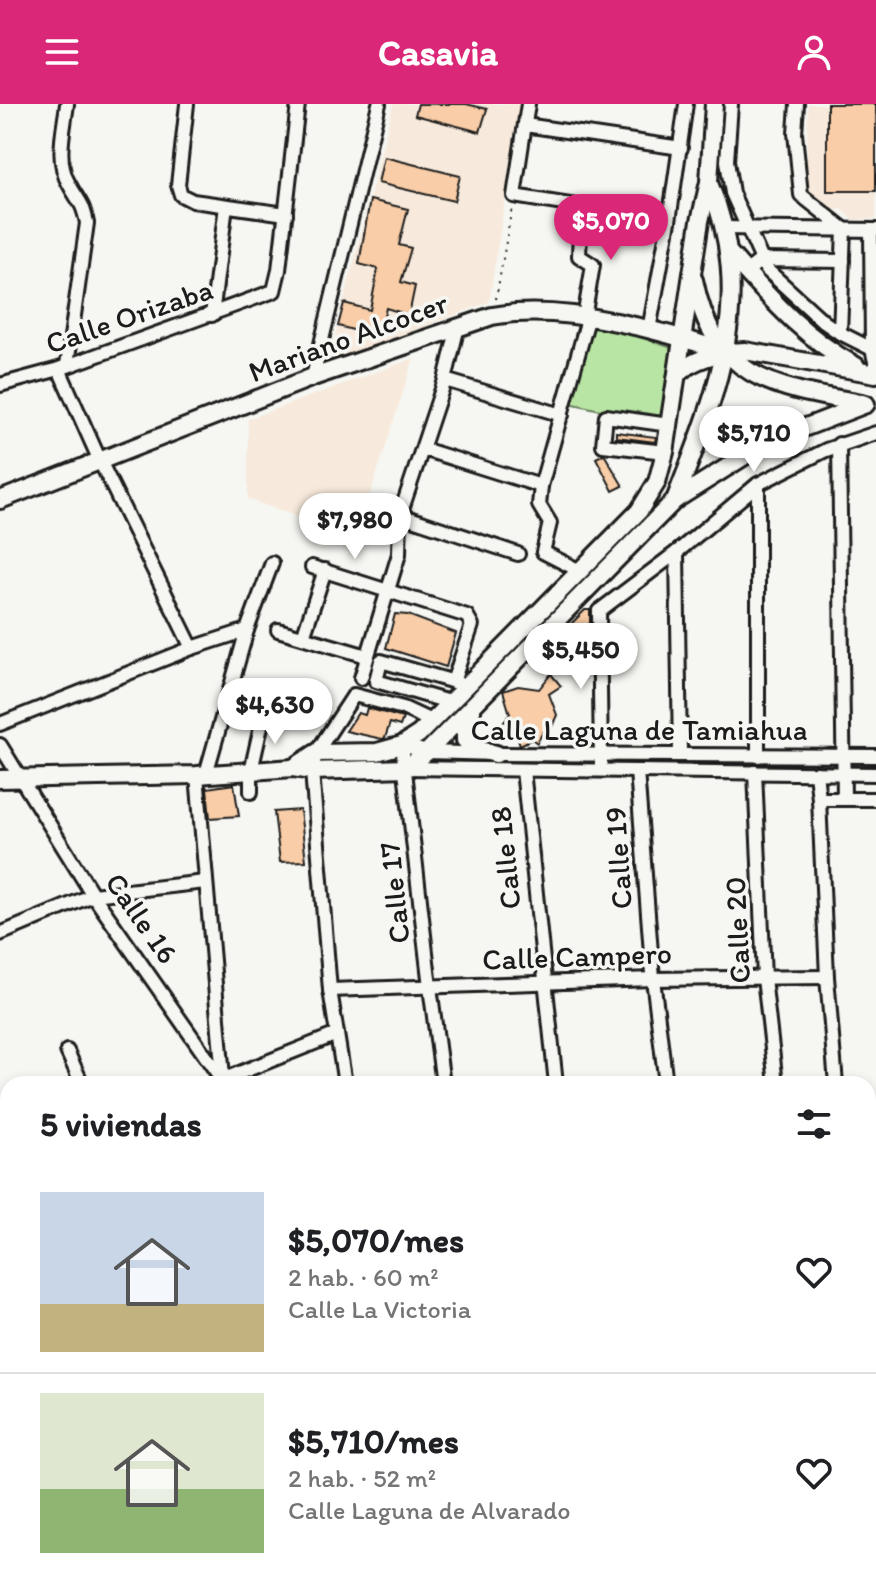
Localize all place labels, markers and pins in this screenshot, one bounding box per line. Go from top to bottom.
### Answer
pin: $5,070 [546,194,676,262]
pin: $5,710 [689,406,819,474]
pin: $7,980 [290,493,420,561]
pin: $5,450 [516,623,646,691]
pin: $4,630 [210,678,340,746]

